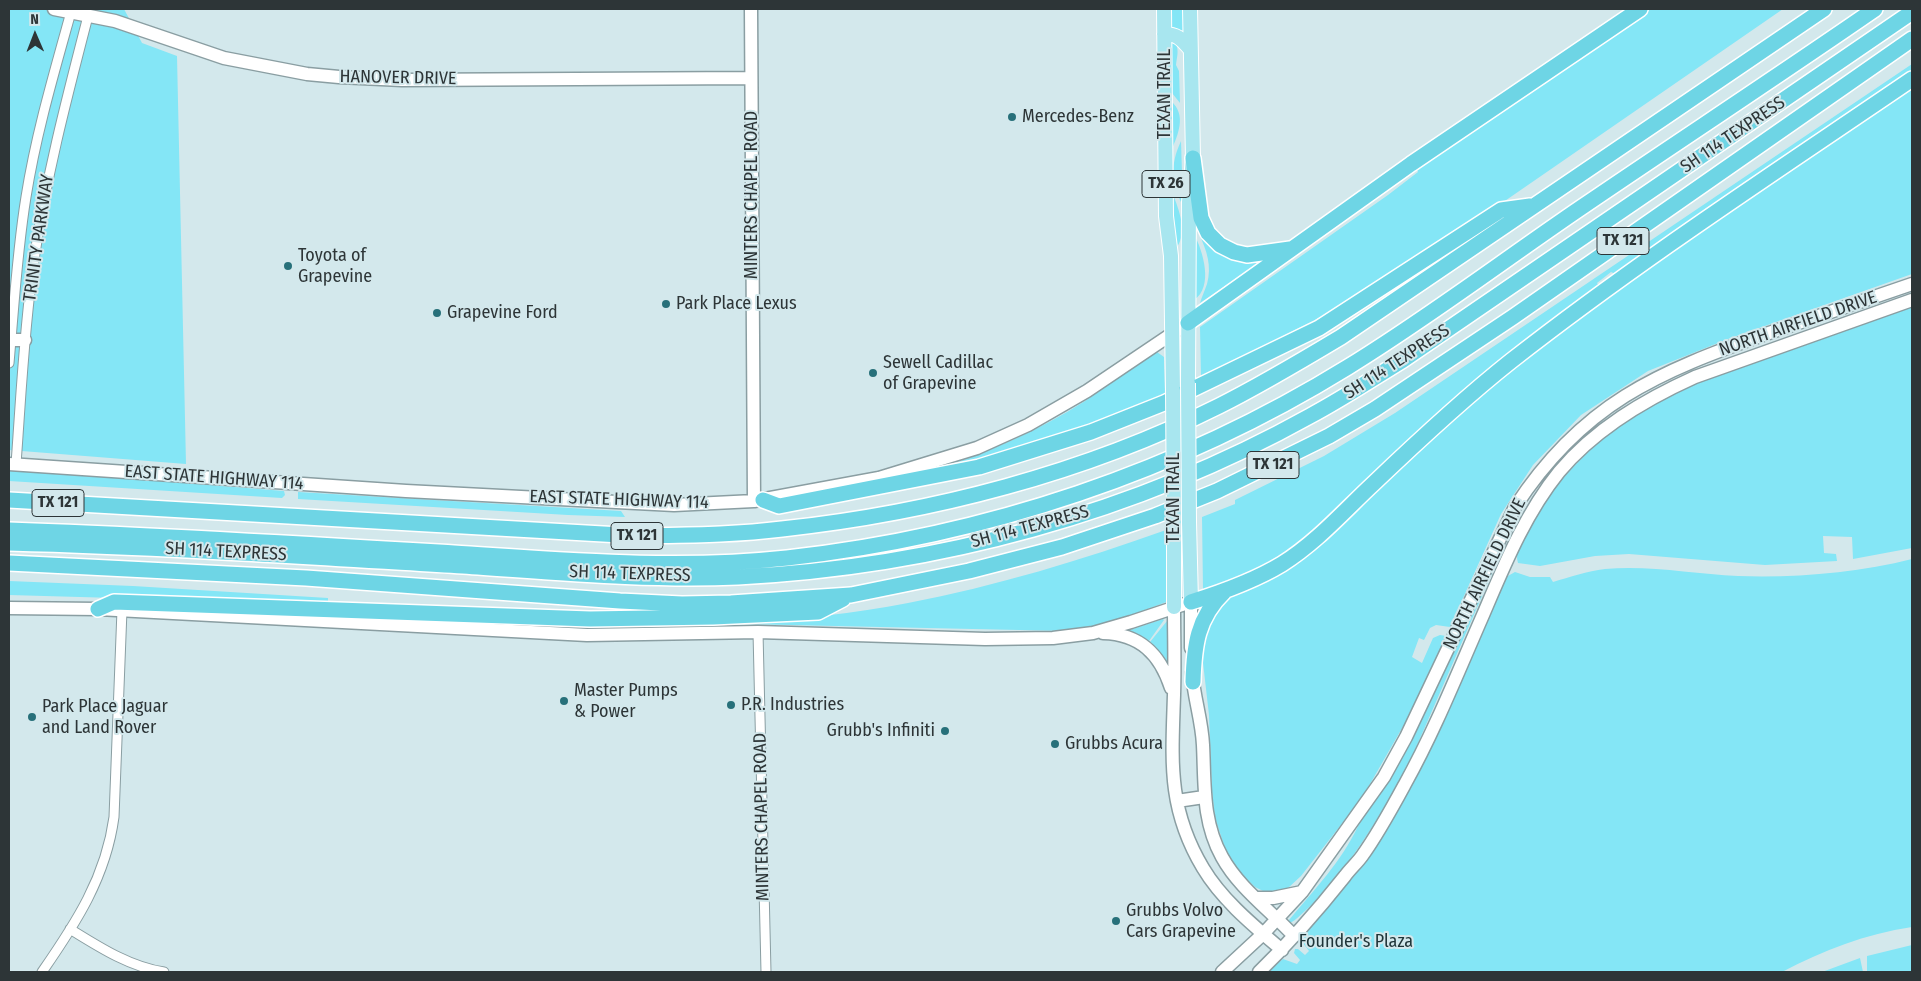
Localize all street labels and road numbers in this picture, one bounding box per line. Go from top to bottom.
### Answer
street label: TEXAN TRAIL [1154,49,1176,139]
street label: HANOVER DRIVE [339,66,457,90]
street label: SH 114 TEXPRESS [1677,92,1789,178]
street label: MINTERS CHAPEL ROAD [741,111,763,279]
road number: TX 26 [1142,170,1190,198]
street label: TRINITY PARKWAY [19,173,59,303]
road number: TX 121 [1597,228,1649,255]
street label: NORTH AIRFIELD DRIVE [1716,287,1880,361]
street label: SH 114 TEXPRESS [1340,320,1454,404]
road number: TX 121 [1247,452,1299,478]
street label: TEXAN TRAIL [1163,453,1185,543]
street label: EAST STATE HIGHWAY 114 [124,461,304,495]
street label: EAST STATE HIGHWAY 114 [529,486,709,514]
road number: TX 121 [32,489,84,516]
street label: NORTH AIRFIELD DRIVE [1439,495,1531,653]
street label: SH 114 TEXPRESS [969,501,1091,553]
road number: TX 121 [611,522,663,550]
street label: SH 114 TEXPRESS [165,538,287,566]
street label: SH 114 TEXPRESS [569,561,691,587]
street label: MINTERS CHAPEL ROAD [750,733,774,901]

